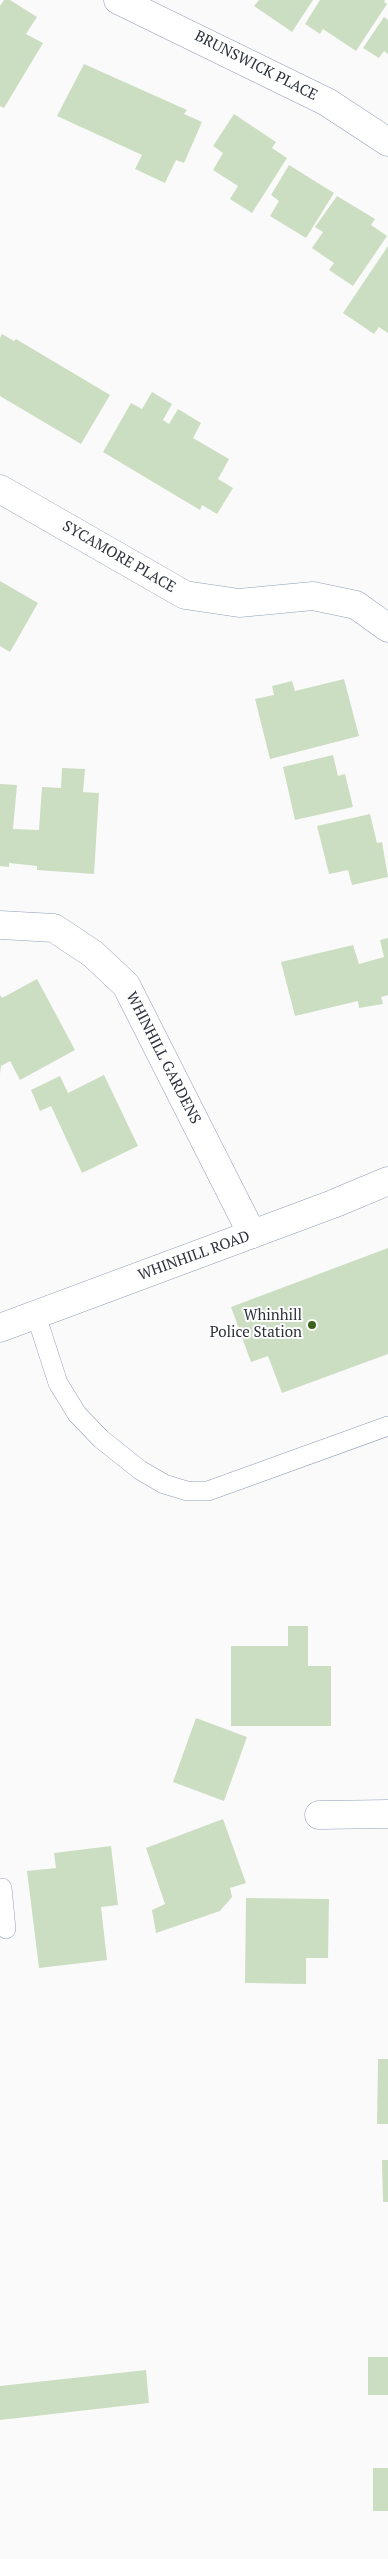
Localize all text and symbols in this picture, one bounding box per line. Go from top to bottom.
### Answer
street label: BRUNSWICK PLACE [192,27,320,105]
street label: SYCAMORE PLACE [59,517,179,597]
street label: WHINHILL GARDENS [122,989,204,1127]
street label: WHINHILL ROAD [136,1227,252,1285]
place label: Whinhill Police Station [210,1307,302,1342]
marker: Whinhill Police Station [306,1319,318,1331]

